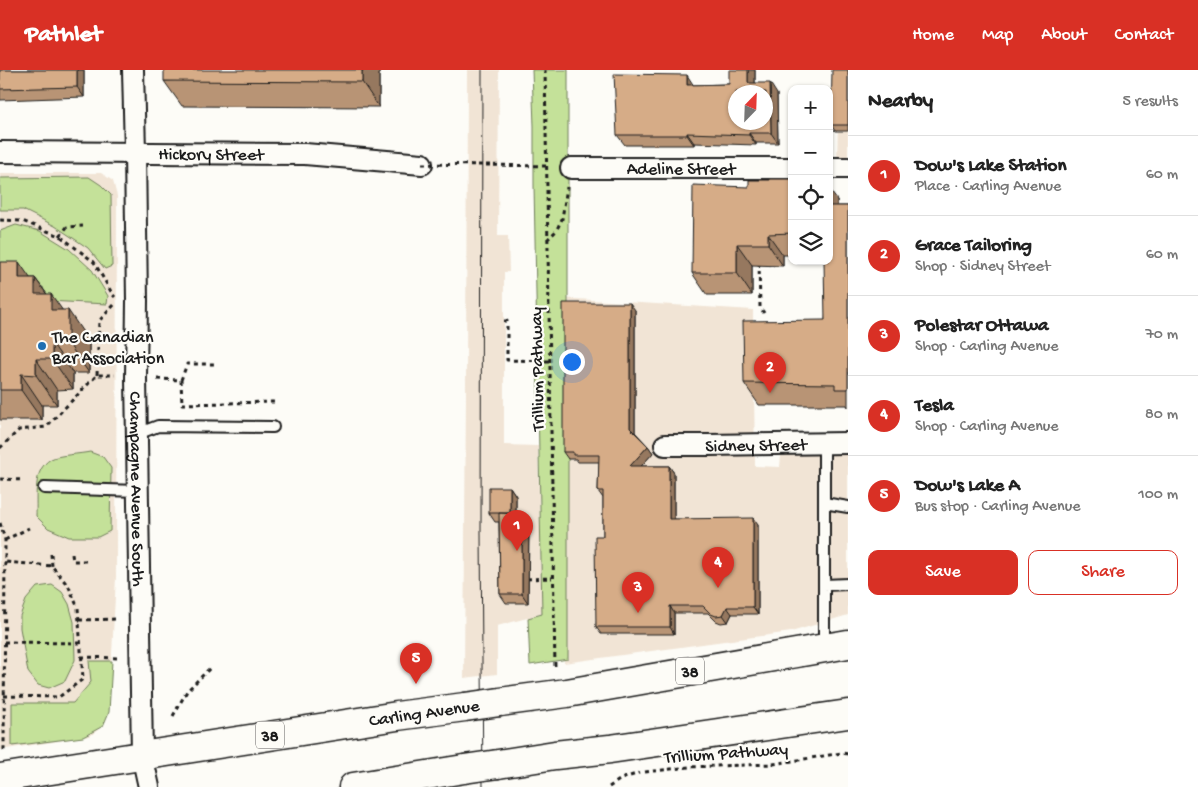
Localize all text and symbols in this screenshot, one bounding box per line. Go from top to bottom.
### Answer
text: Pathlet [25,21,102,50]
text: Home [912,25,954,46]
text: Map [982,25,1013,46]
text: About [1041,25,1087,46]
text: Contact [1115,25,1173,46]
north arrow [728,85,773,130]
map controls [788,85,833,265]
button: + [788,85,833,130]
text: Nearby [868,90,933,115]
text: 5 results [1123,93,1178,112]
button: − [788,130,833,175]
street label: Hickory Street [158,145,265,167]
text: Dow's Lake Station [915,155,1066,178]
street label: Adeline Street [627,160,737,181]
text: 1 [881,166,887,185]
text: 60 m [1146,166,1178,185]
button: locate [788,175,833,220]
text: Place · Carling Avenue [915,178,1061,197]
button: layers [788,220,833,265]
text: Grace Tailoring [915,235,1032,258]
text: 2 [880,246,888,265]
text: 60 m [1146,246,1178,265]
text: Shop · Sidney Street [915,258,1050,277]
street label: Trillium Pathway [527,307,550,432]
text: Polestar Ottawa [915,315,1049,338]
text: 3 [880,326,888,345]
text: 70 m [1145,326,1178,345]
place label: The Canadian Bar Association [51,328,165,370]
text: Shop · Carling Avenue [915,338,1059,357]
marker: The Canadian Bar Association [36,340,48,352]
your location [559,349,585,375]
pin: 2 [754,352,786,393]
street label: Champagne Avenue South [123,391,147,587]
text: Tesla [915,395,954,418]
text: 4 [880,406,888,425]
text: 80 m [1145,406,1178,425]
text: Shop · Carling Avenue [915,418,1059,437]
street label: Sidney Street [705,436,809,458]
text: Dow's Lake A [915,475,1020,498]
text: 5 [880,486,888,505]
text: 100 m [1138,486,1178,505]
text: Bus stop · Carling Avenue [915,498,1080,517]
pin: 1 [501,510,533,551]
pin: 4 [702,547,734,588]
button: Save [868,550,1018,595]
button: Share [1028,550,1178,595]
pin: 3 [622,572,654,613]
pin: 5 [400,643,432,684]
road number: 38 [676,658,704,684]
street label: Carling Avenue [368,696,482,733]
road number: 38 [256,722,284,748]
street label: Trillium Pathway [662,740,789,769]

